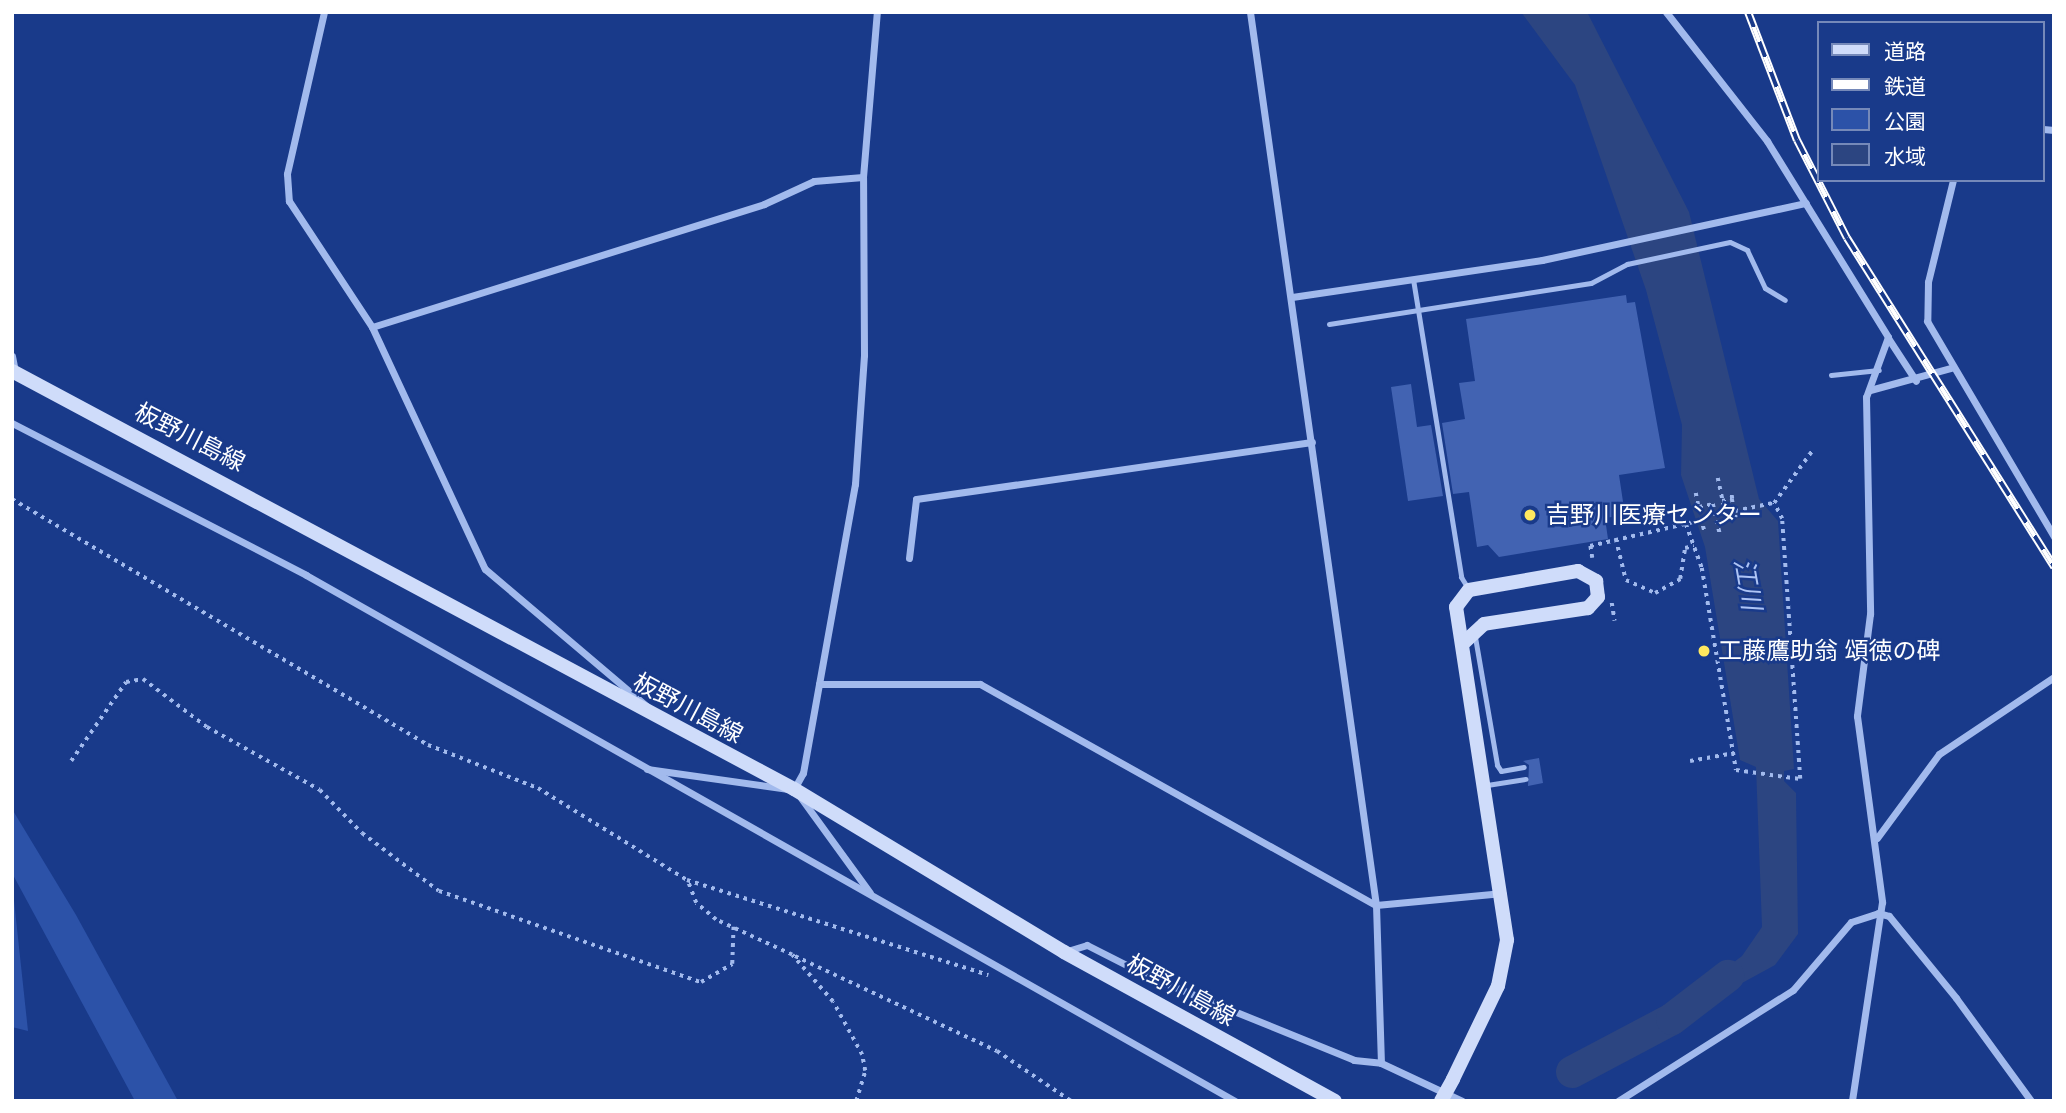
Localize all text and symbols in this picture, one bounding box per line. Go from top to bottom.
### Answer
legend [1818,21,2045,182]
text: 道路 [1884,38,1926,65]
text: 鉄道 [1884,73,1926,100]
text: 公園 [1884,108,1926,135]
text: 水域 [1884,143,1926,170]
street label: 板野川島線 [130,397,250,477]
place label: 吉野川医療センター [1546,501,1762,529]
marker: 吉野川医療センター [1520,505,1540,525]
water label: 江川 [1728,556,1768,612]
place label: 工藤鷹助翁 頌徳の碑 [1718,637,1940,665]
marker: 工藤鷹助翁 頌徳の碑 [1696,643,1712,659]
street label: 板野川島線 [628,667,748,749]
street label: 板野川島線 [1122,948,1240,1032]

